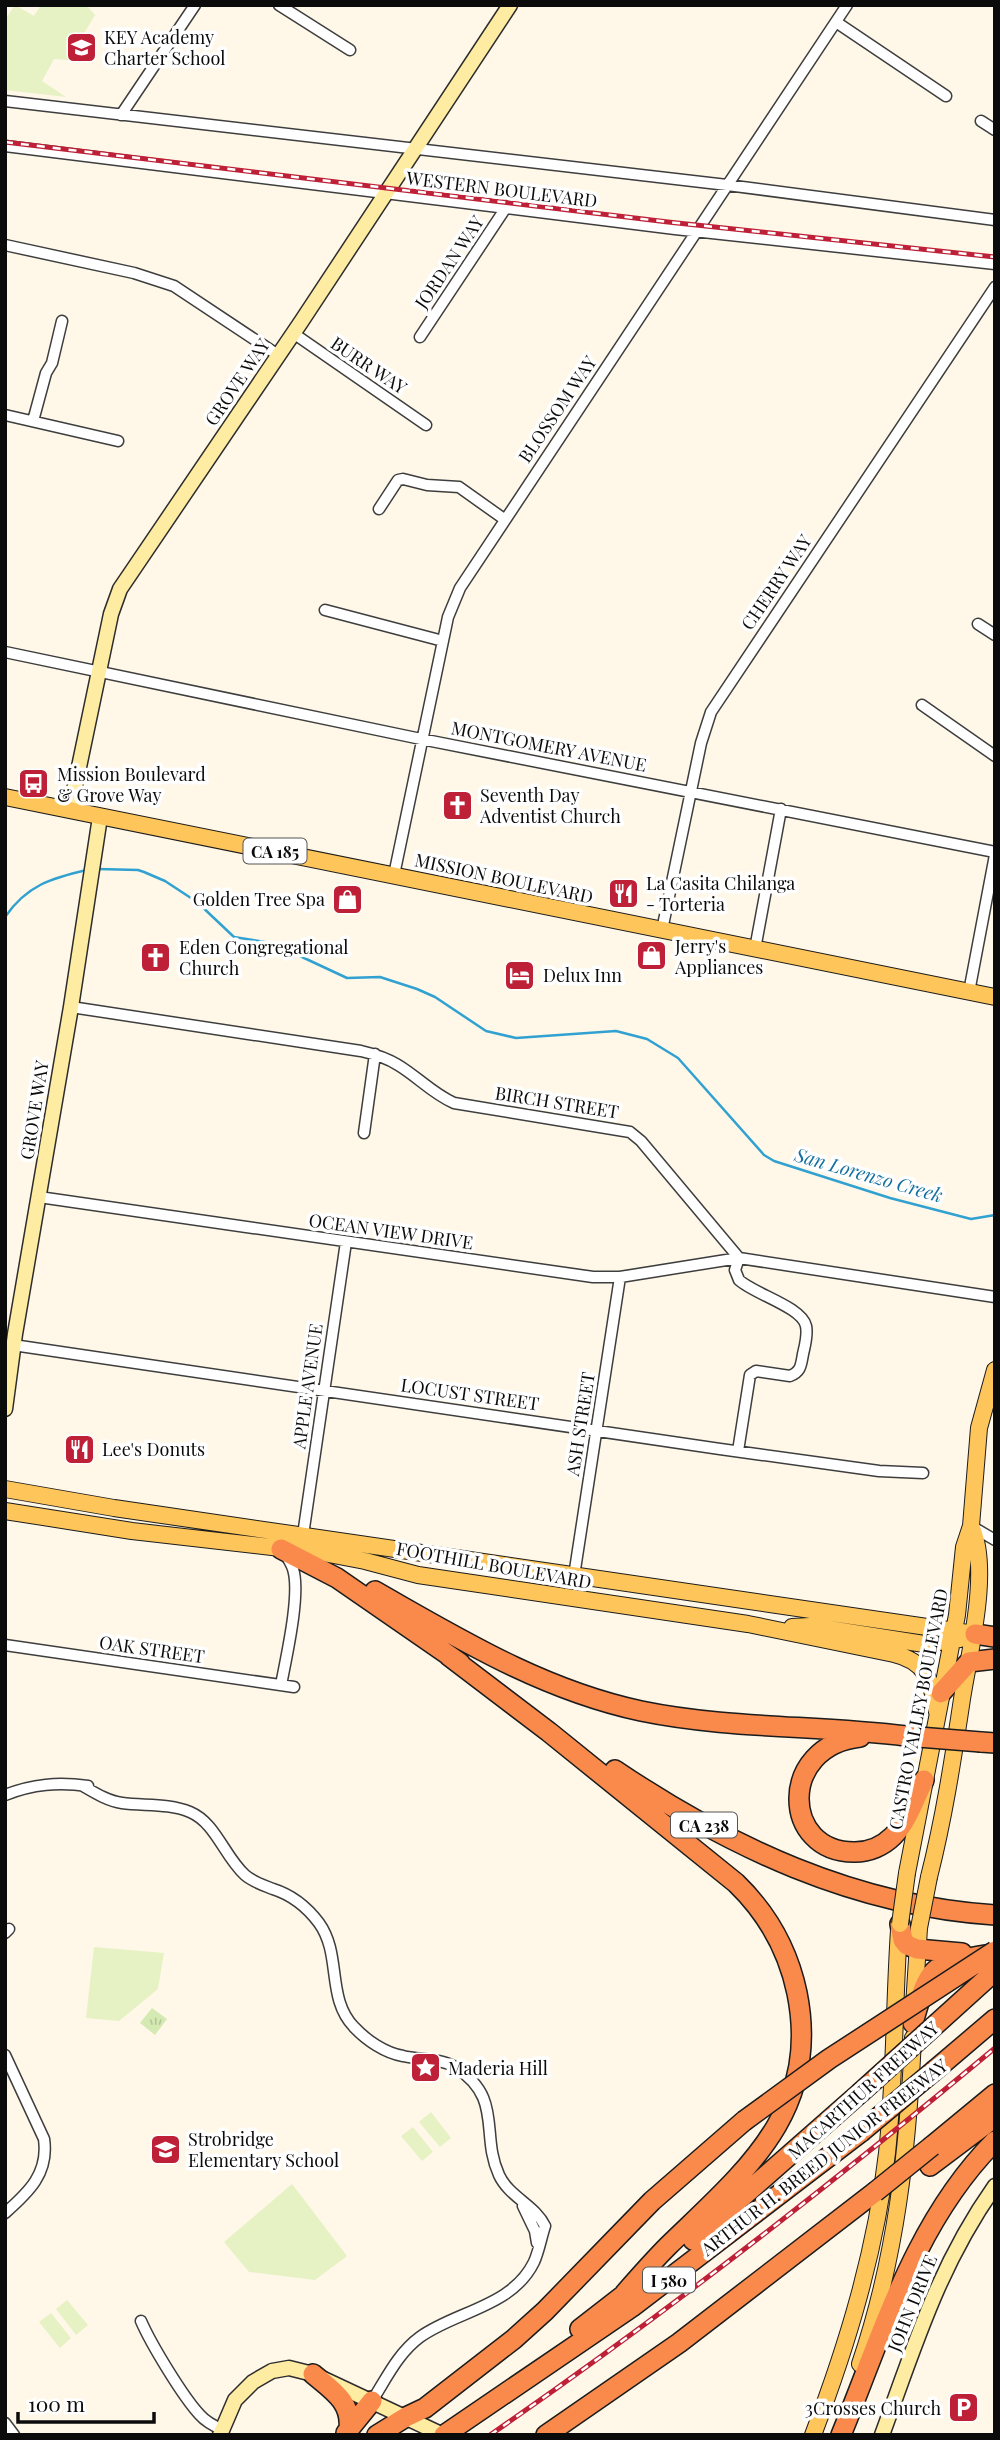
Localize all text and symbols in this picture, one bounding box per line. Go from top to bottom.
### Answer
place label: KEY Academy Charter School [104,25,225,70]
school or university icon: KEY Academy Charter School [64,30,98,64]
street label: WESTERN BOULEVARD [404,165,599,213]
street label: JORDAN WAY [409,211,489,314]
street label: BURR WAY [326,331,412,399]
street label: GROVE WAY [199,334,275,430]
street label: BLOSSOM WAY [513,351,602,467]
street label: CHERRY WAY [735,529,817,634]
street label: MONTGOMERY AVENUE [449,715,649,777]
place label: Mission Boulevard & Grove Way [57,762,206,807]
bus stop icon: Mission Boulevard & Grove Way [17,767,51,801]
place label: Seventh Day Adventist Church [479,783,621,828]
church icon: Seventh Day Adventist Church [440,788,474,822]
road number: CA 185 [244,838,306,864]
street label: MISSION BOULEVARD [413,847,595,909]
place label: La Casita Chilanga - Torteria [646,871,795,916]
restaurant icon: La Casita Chilanga - Torteria [606,876,640,910]
shop icon: Golden Tree Spa [331,882,365,916]
place label: Golden Tree Spa [193,887,325,911]
place label: Jerry's Appliances [674,934,763,979]
place label: Eden Congregational Church [179,935,349,980]
shop icon: Jerry's Appliances [635,939,669,973]
church icon: Eden Congregational Church [139,940,173,974]
hotel icon: Delux Inn [503,958,537,992]
place label: Delux Inn [543,963,622,987]
street label: GROVE WAY [14,1058,54,1161]
street label: BIRCH STREET [493,1080,621,1124]
water label: San Lorenzo Creek [791,1140,946,1208]
street label: OCEAN VIEW DRIVE [307,1208,475,1254]
street label: APPLE AVENUE [286,1322,328,1451]
street label: ASH STREET [560,1370,600,1479]
street label: LOCUST STREET [399,1372,541,1416]
restaurant icon: Lee's Donuts [62,1432,96,1466]
place label: Lee's Donuts [102,1437,205,1461]
street label: FOOTHILL BOULEVARD [395,1536,593,1594]
street label: CASTRO VALLEY BOULEVARD [883,1586,953,1832]
street label: OAK STREET [98,1630,206,1668]
road number: CA 238 [671,1812,737,1838]
street label: MACARTHUR FREEWAY [783,2016,944,2164]
place icon: Maderia Hill [408,2051,442,2085]
street label: ARTHUR H. BREED JUNIOR FREEWAY [695,2053,952,2261]
place label: Maderia Hill [448,2056,548,2080]
place label: Strobridge Elementary School [188,2127,339,2172]
school or university icon: Strobridge Elementary School [148,2132,182,2166]
street label: JOHN DRIVE [881,2251,942,2356]
road number: I 580 [643,2268,695,2292]
scale bar [18,2380,154,2424]
text: 100 m [28,2389,85,2417]
parking icon: 3Crosses Church [947,2391,981,2425]
place label: 3Crosses Church [805,2396,941,2420]

